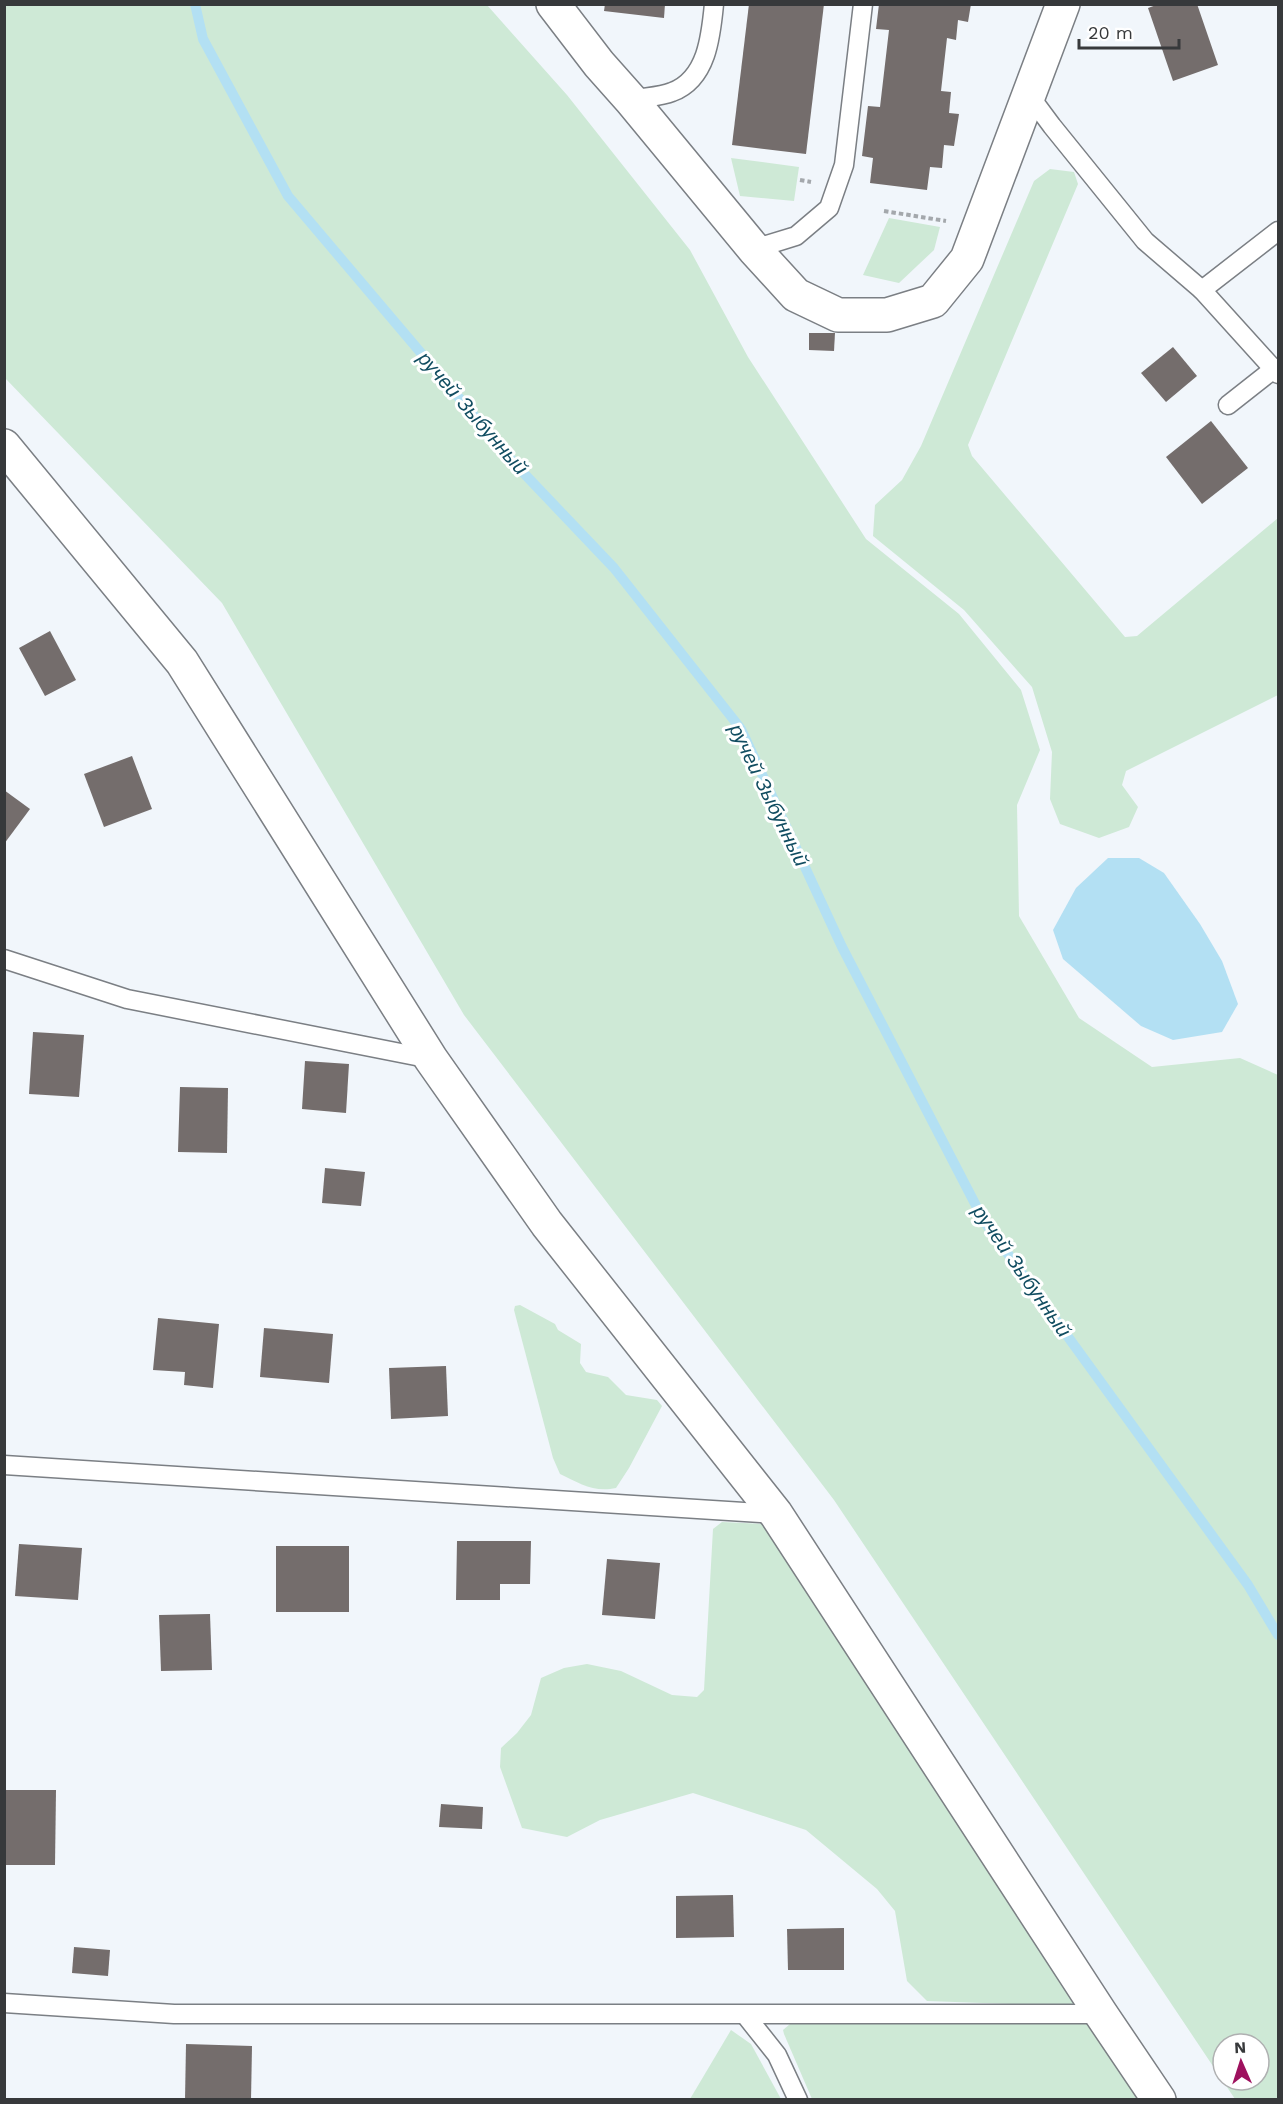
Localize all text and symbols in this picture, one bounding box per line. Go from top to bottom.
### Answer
scale bar [1079,12,1180,50]
text: 20 m [1088,22,1133,43]
water label: ручей Зыбунный [412,346,533,480]
water label: ручей Зыбунный [724,719,814,870]
water label: ручей Зыбунный [967,1200,1076,1342]
north arrow [1211,2032,1271,2092]
text: N [1234,2038,1247,2057]

